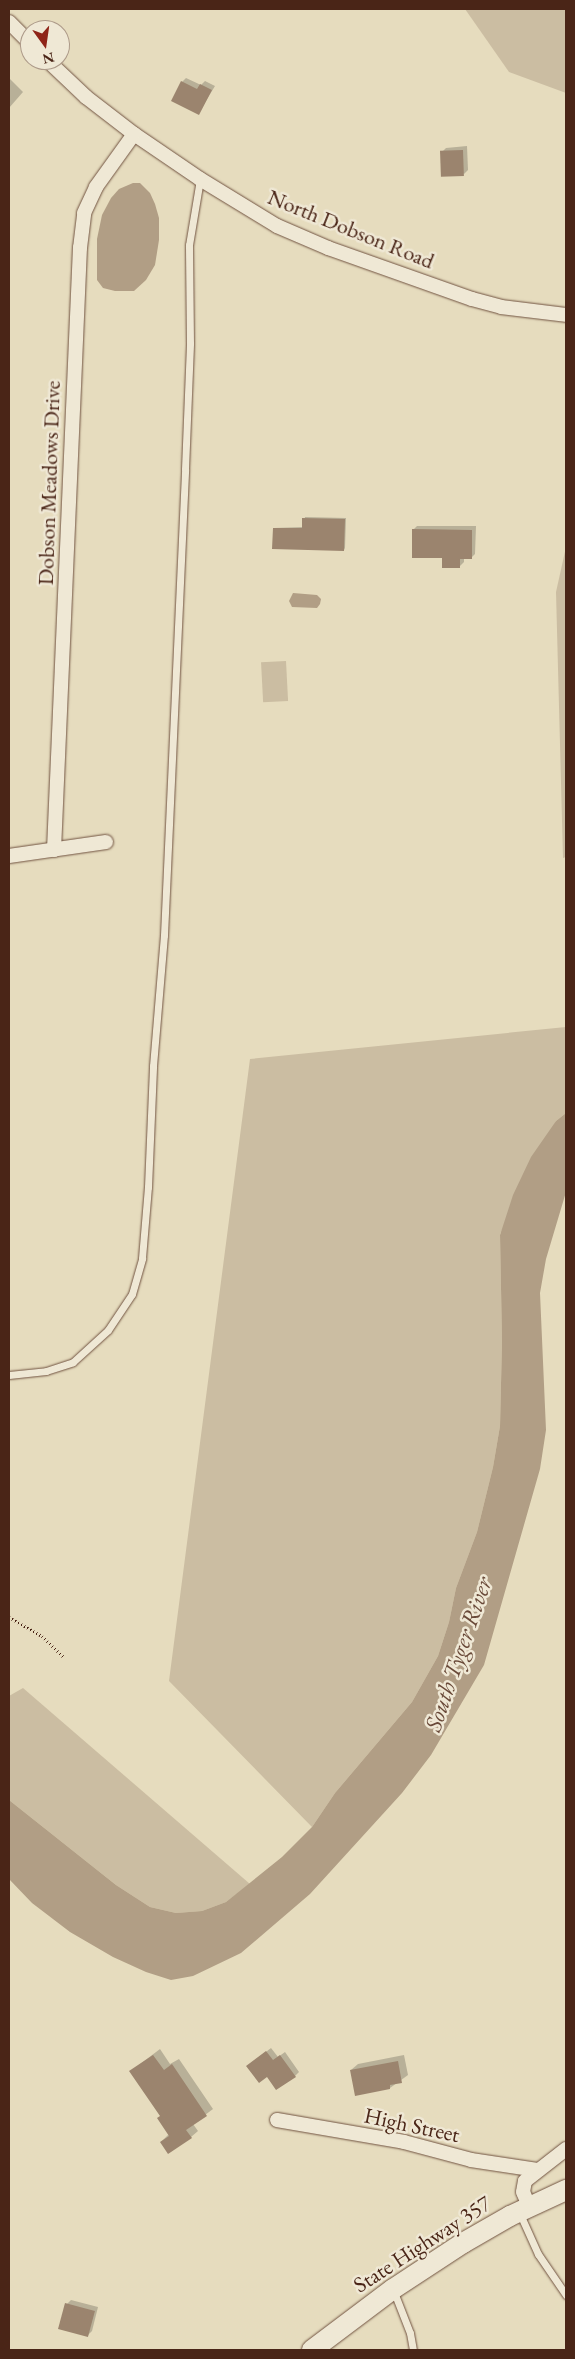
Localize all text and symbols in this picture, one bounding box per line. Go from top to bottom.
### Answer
north arrow [20,20,70,70]
text: N [41,48,56,69]
street label: North Dobson Road [264,184,438,274]
street label: Dobson Meadows Drive [32,380,66,586]
water label: South Tyger River [418,1573,498,1735]
street label: High Street [362,2102,462,2148]
street label: State Highway 357 [348,2190,496,2298]

